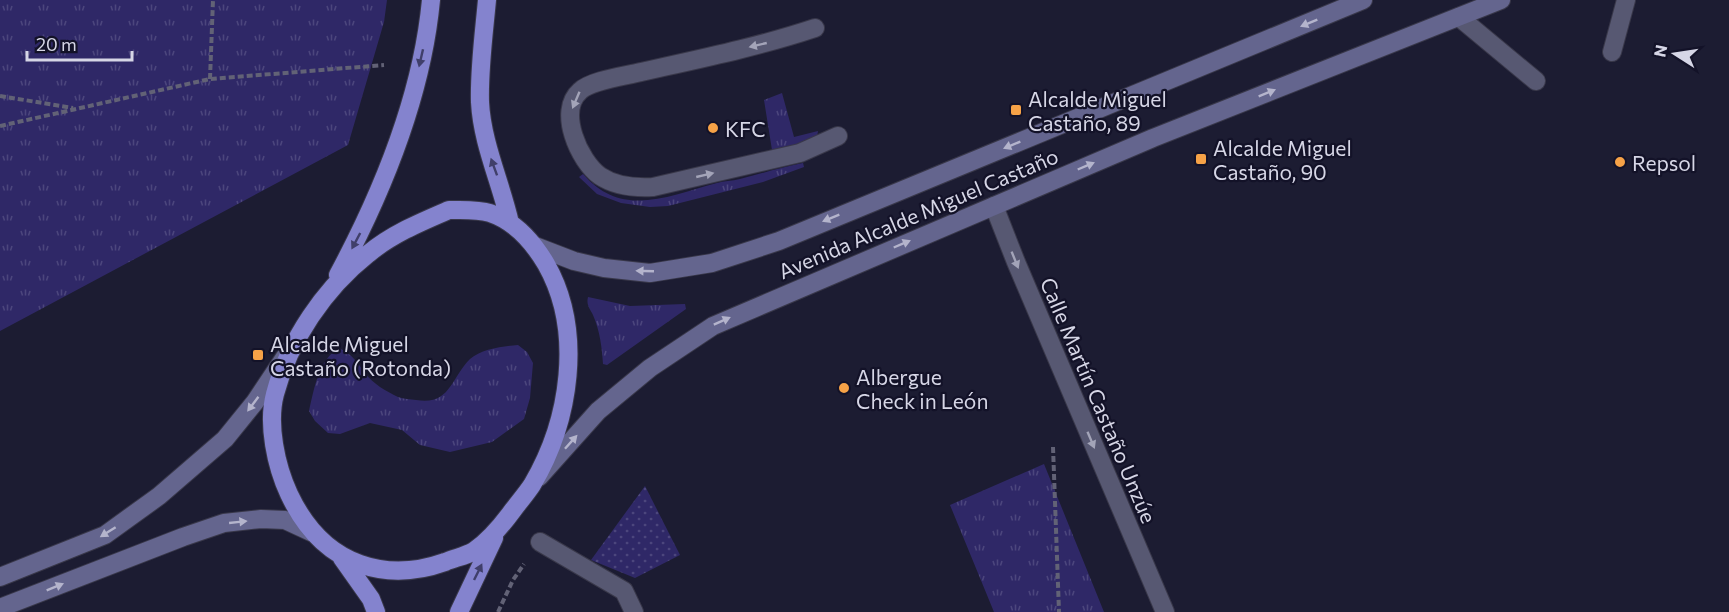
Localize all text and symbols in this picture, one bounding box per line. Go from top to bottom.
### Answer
one-way arrow [1299,18,1317,28]
scale bar [27,24,132,62]
north arrow [1645,24,1705,84]
text: 20 m [36,33,77,55]
one-way arrow [749,40,768,50]
text: N [1649,43,1670,59]
one-way arrow [416,48,426,67]
place label: Alcalde Miguel Castaño, 89 [1028,86,1167,135]
one-way arrow [1258,88,1276,97]
one-way arrow [571,91,581,109]
marker: Alcalde Miguel Castaño, 89 [1009,103,1023,117]
place label: KFC [725,116,766,141]
marker: KFC [706,121,720,135]
place label: Alcalde Miguel Castaño, 90 [1213,135,1352,184]
one-way arrow [1003,141,1021,150]
street label: Avenida Alcalde Miguel Castaño [774,143,1062,283]
place label: Repsol [1632,150,1696,175]
marker: Alcalde Miguel Castaño, 90 [1194,152,1208,166]
marker: Repsol [1613,155,1627,169]
one-way arrow [489,158,498,176]
one-way arrow [1078,162,1095,171]
one-way arrow [696,170,715,179]
one-way arrow [822,214,840,224]
one-way arrow [351,233,361,250]
one-way arrow [893,239,911,249]
one-way arrow [1011,251,1020,269]
one-way arrow [636,267,655,276]
street label: Calle Martín Castaño Unzúe [1036,274,1162,526]
one-way arrow [714,316,732,326]
place label: Alcalde Miguel Castaño (Rotonda) [270,331,451,380]
marker: Alcalde Miguel Castaño (Rotonda) [251,348,265,362]
place label: Albergue Check in León [856,364,988,413]
marker: Albergue Check in León [837,381,851,395]
one-way arrow [247,395,259,411]
one-way arrow [1086,431,1096,449]
one-way arrow [564,434,578,449]
one-way arrow [228,517,247,527]
one-way arrow [100,527,116,538]
one-way arrow [474,563,483,580]
one-way arrow [46,582,64,591]

